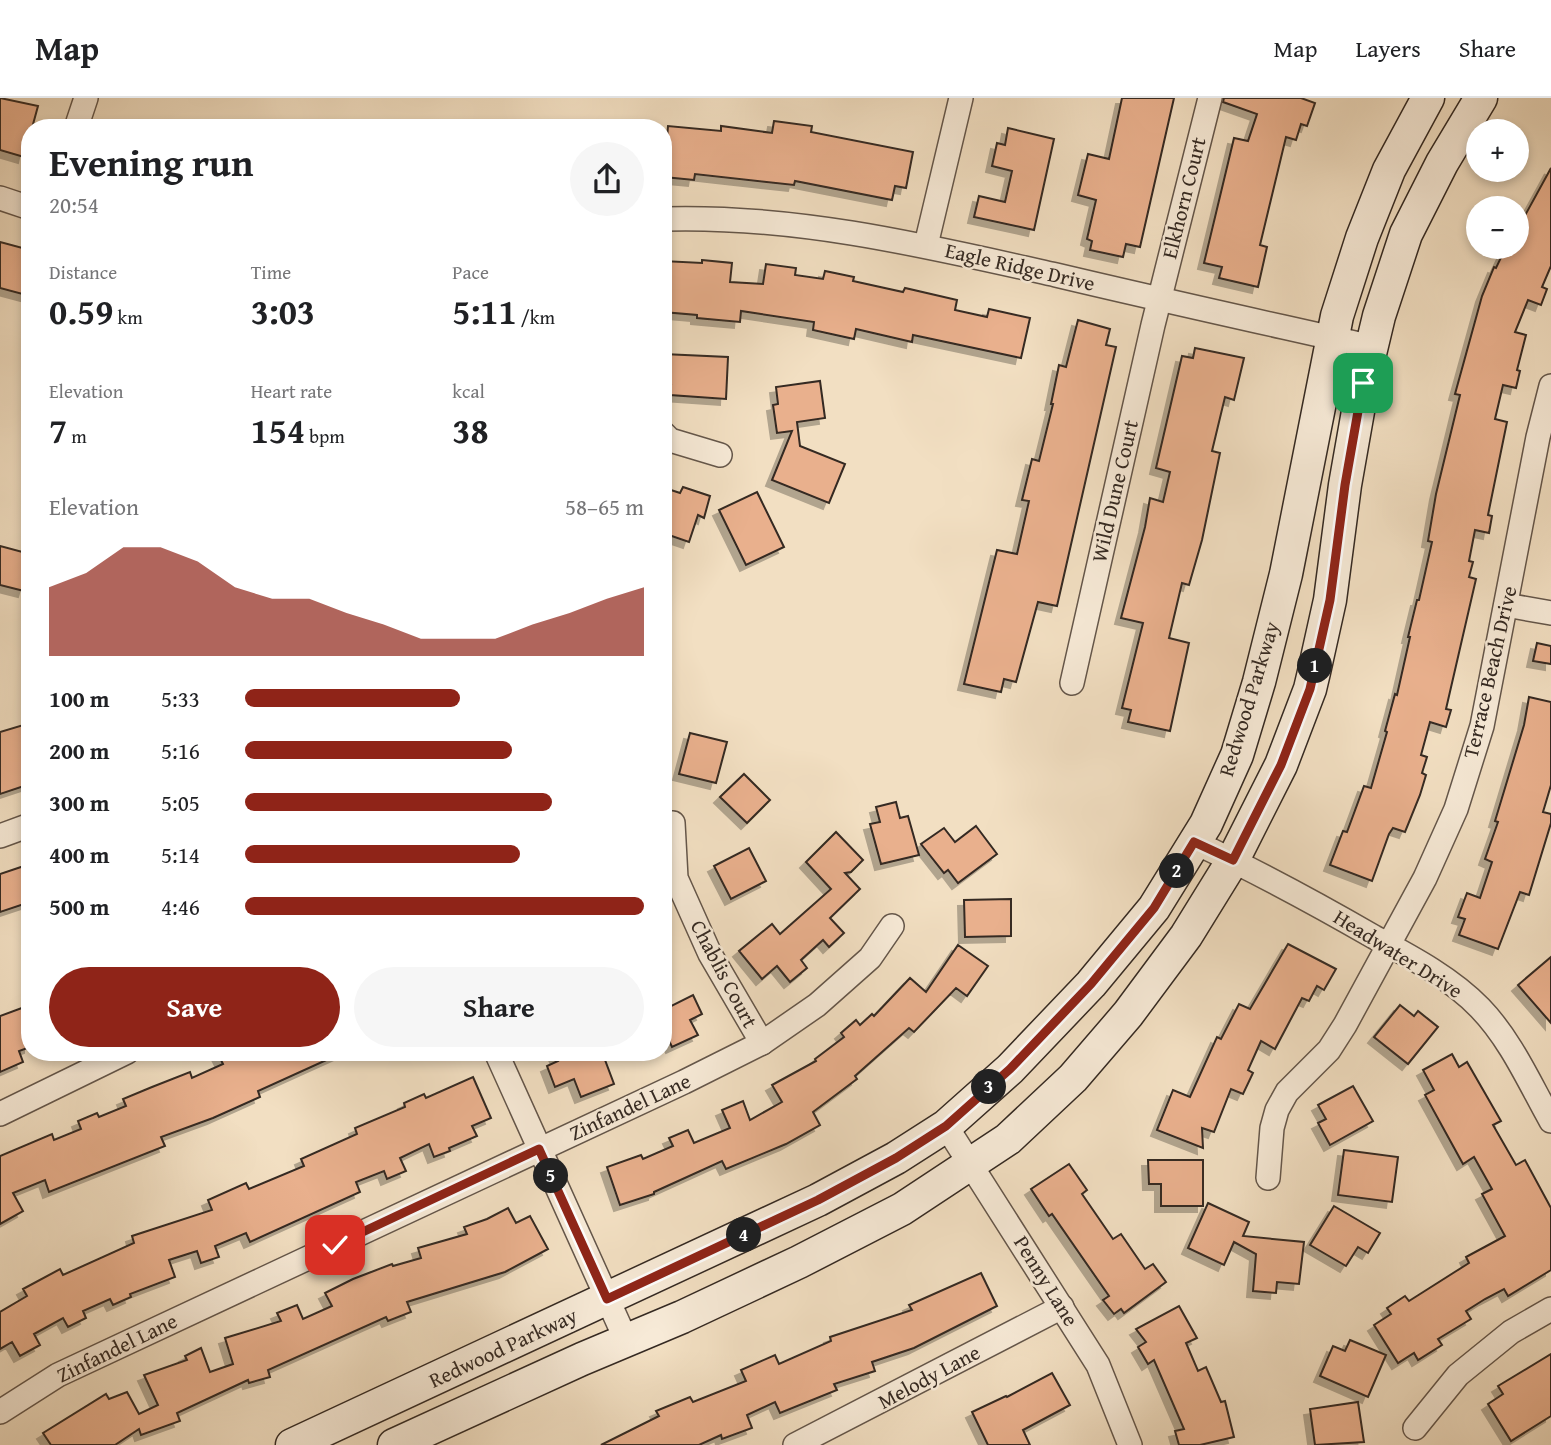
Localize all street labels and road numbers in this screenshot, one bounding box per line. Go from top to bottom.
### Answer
street label: Elkhorn Court [1153,133,1214,262]
street label: Eagle Ridge Drive [942,234,1098,299]
street label: Wild Dune Court [1083,416,1146,565]
street label: Terrace Beach Drive [1455,583,1524,761]
street label: Redwood Parkway [1210,617,1287,780]
street label: Headwater Drive [1328,901,1469,1006]
street label: Chablis Court [683,914,766,1034]
street label: Zinfandel Lane [564,1065,696,1148]
street label: Penny Lane [1006,1229,1087,1332]
street label: Redwood Parkway [423,1299,583,1396]
street label: Zinfandel Lane [51,1305,182,1390]
street label: Melody Lane [872,1337,986,1416]

